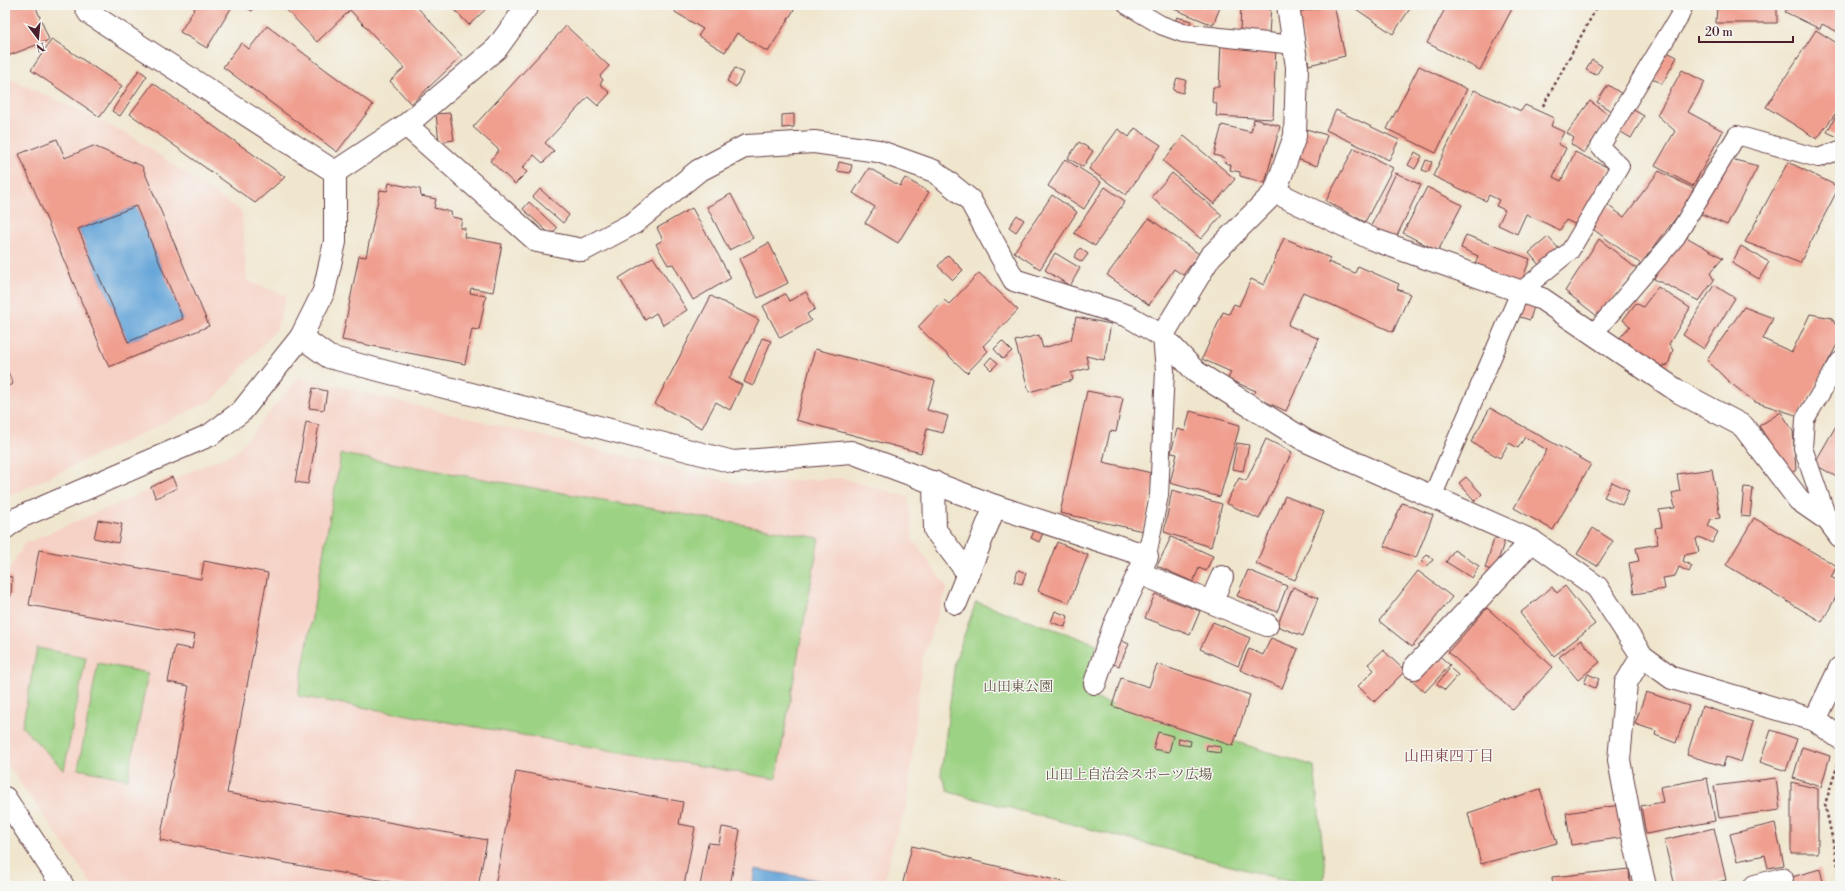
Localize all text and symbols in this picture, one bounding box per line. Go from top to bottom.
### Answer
north arrow [18,18,58,58]
scale bar [1699,18,1793,44]
text: 20 m [1705,25,1733,40]
text: N [34,39,47,55]
park label: 山田東公園 [983,678,1053,696]
district label: 山田東四丁目 [1404,747,1494,766]
park label: 山田上自治会スポーツ広場 [1045,766,1213,784]

